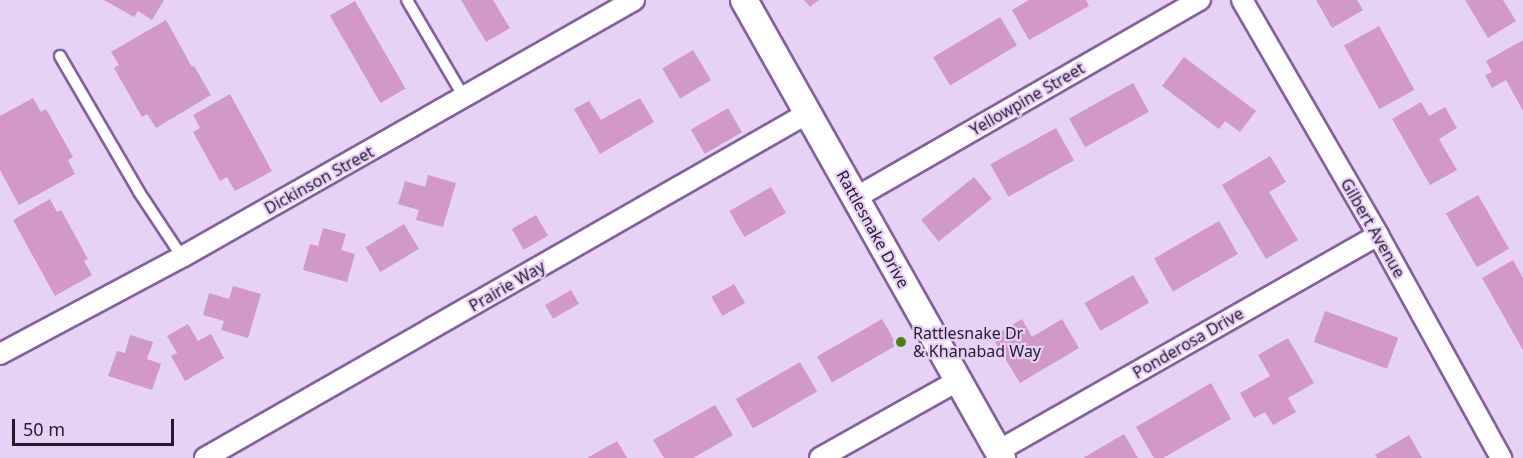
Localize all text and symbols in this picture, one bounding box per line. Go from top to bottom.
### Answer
street label: Yellowpine Street [966,58,1088,140]
street label: Dickinson Street [261,142,377,218]
street label: Rattlesnake Drive [833,167,913,291]
street label: Gilbert Avenue [1337,175,1409,281]
street label: Prairie Way [466,257,548,315]
street label: Ponderosa Drive [1129,304,1247,382]
place label: Rattlesnake Dr & Khanabad Way [913,323,1041,361]
marker: Rattlesnake Dr & Khanabad Way [894,335,908,349]
scale bar [15,407,177,445]
text: 50 m [23,417,65,441]

